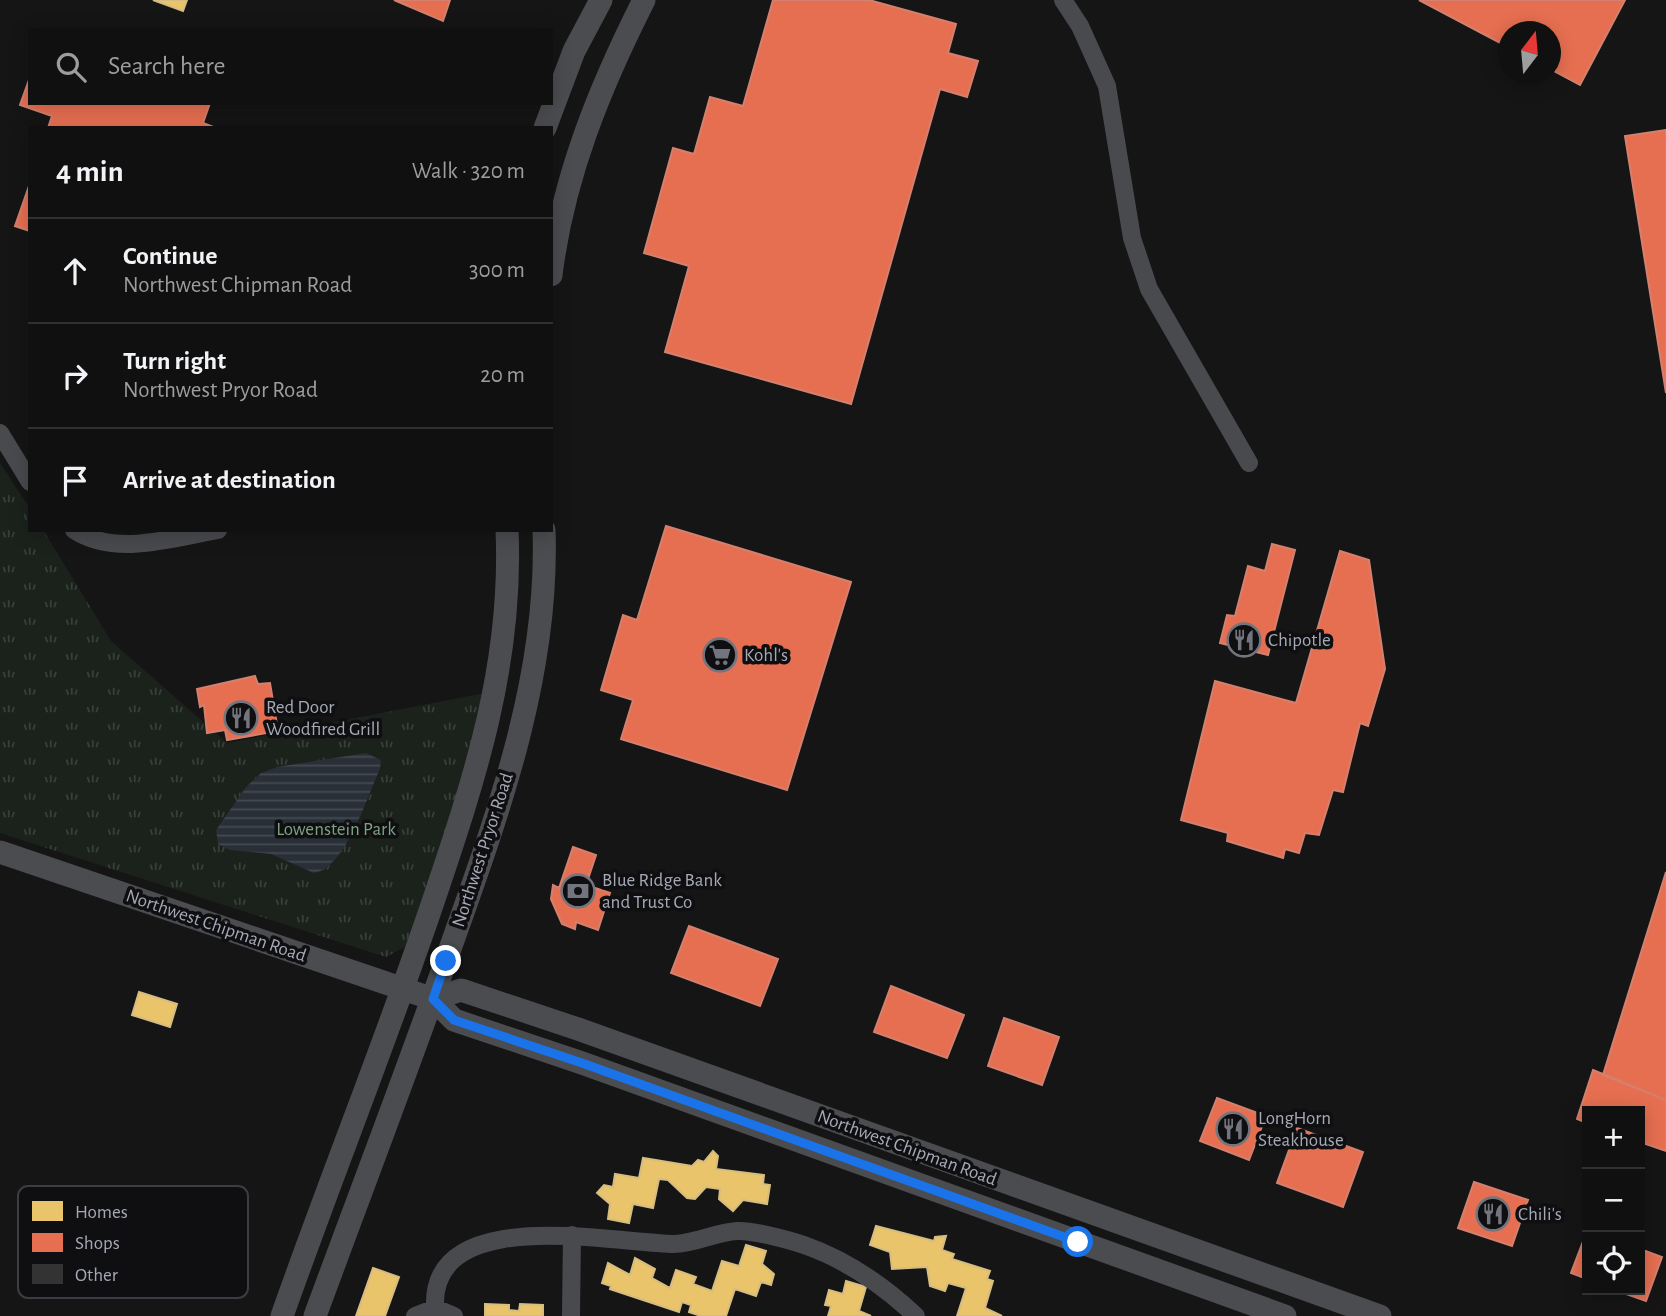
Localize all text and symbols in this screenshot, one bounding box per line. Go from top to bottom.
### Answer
north arrow [1498,21,1561,84]
search box [28,28,553,105]
icon: search [52,48,90,86]
text: Search here [108,53,226,79]
text: 4 min [56,157,124,187]
text: Walk · 320 m [412,160,525,183]
text: Continue [123,243,218,269]
icon: ahead [56,252,94,290]
text: 300 m [469,259,525,282]
text: Northwest Chipman Road [123,274,352,297]
text: Turn right [123,348,226,374]
icon: right [56,357,94,395]
text: 20 m [480,364,525,387]
text: Northwest Pryor Road [123,379,318,402]
icon: arrive [56,462,94,500]
text: Arrive at destination [123,467,336,493]
restaurant icon: Chipotle [1225,621,1263,659]
place label: Chipotle [1268,631,1331,650]
supermarket icon: Kohl's [701,636,739,674]
place label: Kohl's [744,646,788,665]
place label: Red Door Woodfired Grill [266,698,380,739]
restaurant icon: Red Door Woodfired Grill [222,699,260,737]
street label: Northwest Pryor Road [449,770,517,930]
park label: Lowenstein Park [276,820,396,839]
place label: Blue Ridge Bank and Trust Co [602,871,722,912]
bank icon: Blue Ridge Bank and Trust Co [559,872,597,910]
street label: Northwest Chipman Road [123,886,309,966]
route end [430,945,461,976]
map controls [1582,1106,1645,1295]
button: + [1582,1106,1645,1169]
street label: Northwest Chipman Road [815,1107,999,1189]
place label: LongHorn Steakhouse [1258,1109,1344,1150]
restaurant icon: LongHorn Steakhouse [1214,1110,1252,1148]
button: − [1582,1169,1645,1232]
legend [18,1186,248,1298]
restaurant icon: Chili's [1474,1195,1512,1233]
text: Homes [75,1203,128,1222]
place label: Chili's [1518,1205,1562,1224]
route start [1062,1226,1093,1257]
button: locate [1582,1232,1645,1295]
text: Shops [75,1234,120,1253]
text: Other [75,1266,118,1285]

